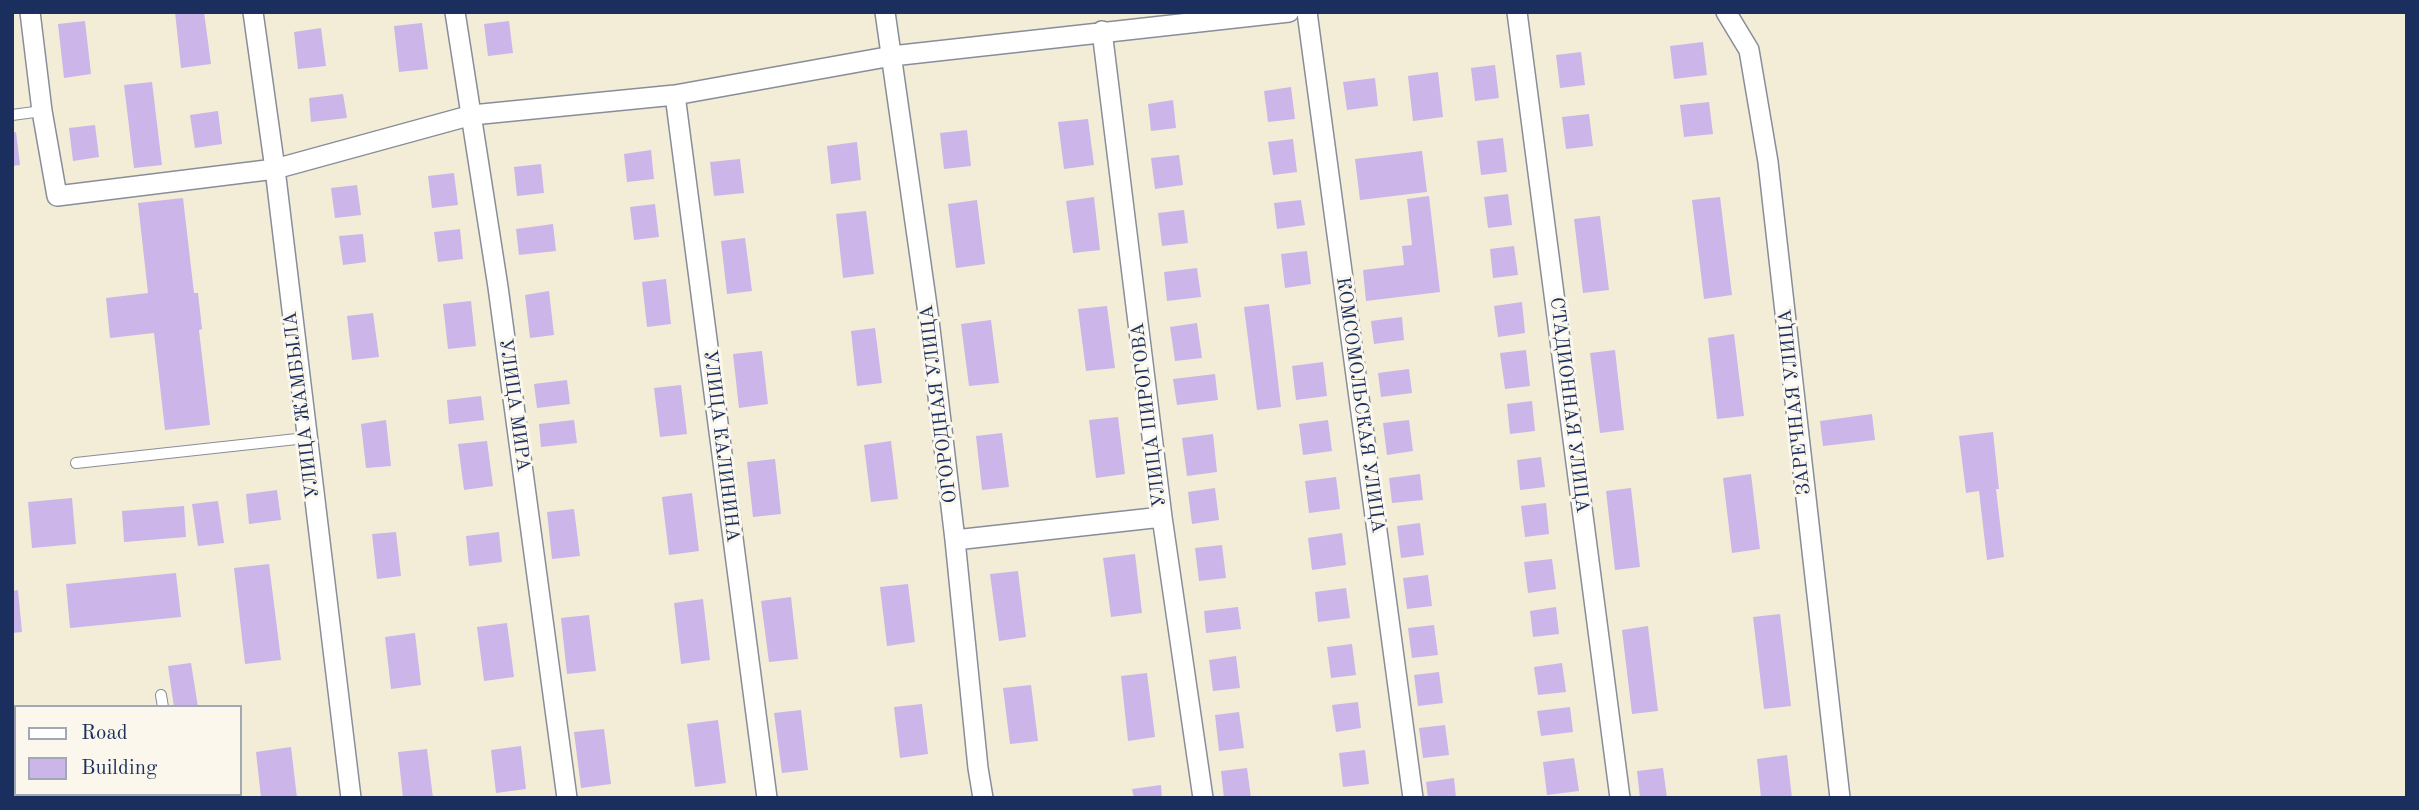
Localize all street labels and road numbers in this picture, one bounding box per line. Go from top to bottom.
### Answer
street label: КОМСОМОЛЬСКАЯ УЛИЦА [1331,276,1389,534]
street label: СТАДИОННАЯ УЛИЦА [1544,296,1594,514]
street label: ОГОРОДНАЯ УЛИЦА [916,304,962,504]
street label: ЗАРЕЧНАЯ УЛИЦА [1774,308,1816,496]
street label: УЛИЦА ЖАМБЫЛА [279,310,325,500]
street label: УЛИЦА ПИРОГОВА [1126,321,1172,509]
street label: УЛИЦА МИРА [493,337,535,473]
street label: УЛИЦА КАЛИНИНА [698,349,744,543]

